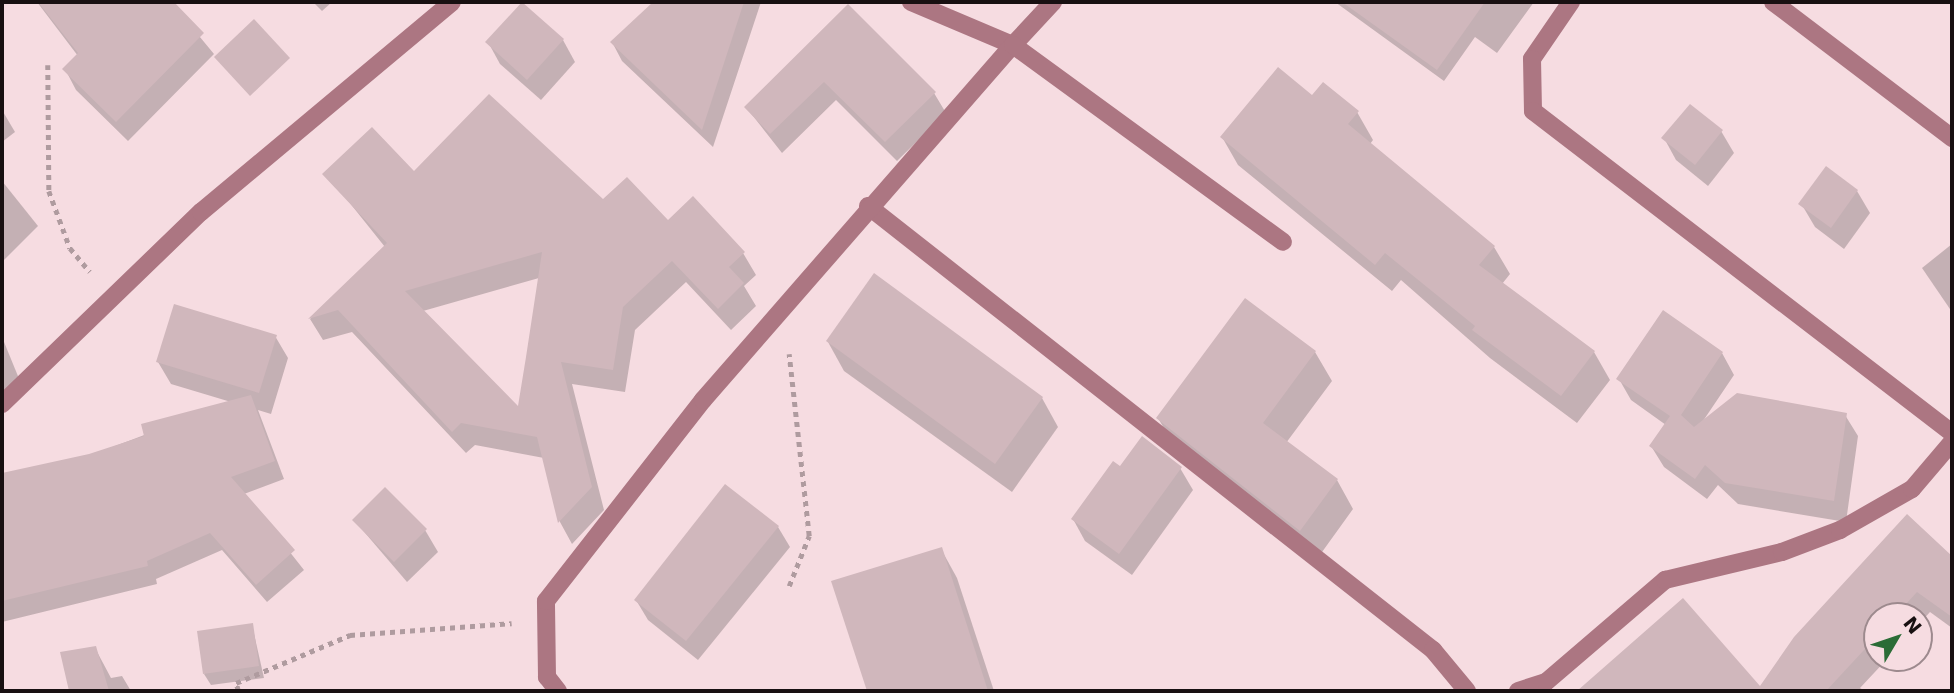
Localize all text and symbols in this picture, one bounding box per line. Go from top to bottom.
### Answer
north arrow [1863,602,1933,672]
text: N [1899,612,1926,638]

